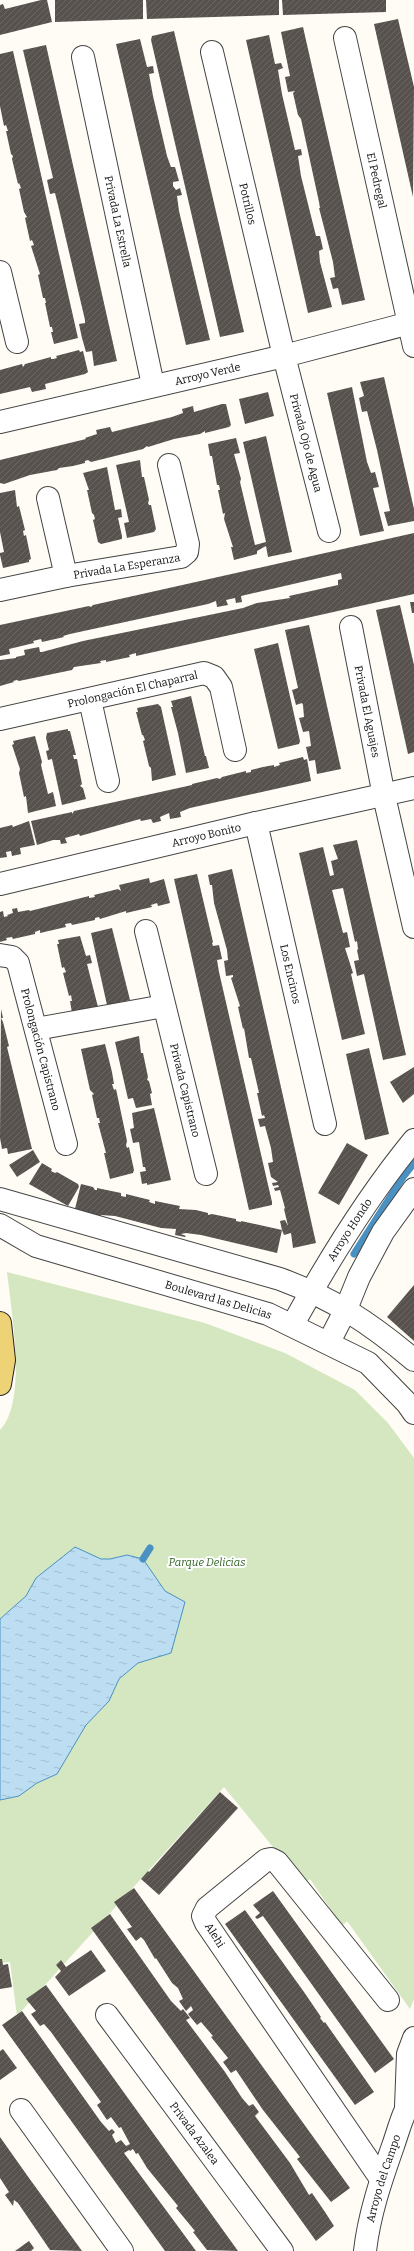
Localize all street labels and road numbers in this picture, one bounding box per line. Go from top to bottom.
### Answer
street label: El Pedregal [364,151,389,210]
street label: Privada La Estrella [101,174,134,268]
street label: Potrillos [236,182,259,226]
street label: Arroyo Verde [173,360,242,388]
street label: Privada Ojo de Agua [287,392,325,494]
street label: Privada La Esperanza [72,551,181,582]
street label: Privada El Aguajes [352,664,382,759]
street label: Prolongación El Chaparral [66,669,199,711]
street label: Arroyo Bonito [170,821,242,850]
street label: Los Encinos [277,943,303,1005]
street label: Prolongación Capistrano [18,987,63,1112]
street label: Privada Capistrano [167,1042,203,1139]
street label: Arroyo Hondo [325,1196,375,1264]
street label: Boulevard las Delicias [163,1278,274,1322]
street label: Alehi [202,1920,228,1951]
street label: Privada Azalea [167,2100,222,2167]
street label: Arroyo del Campo [364,2133,403,2224]

